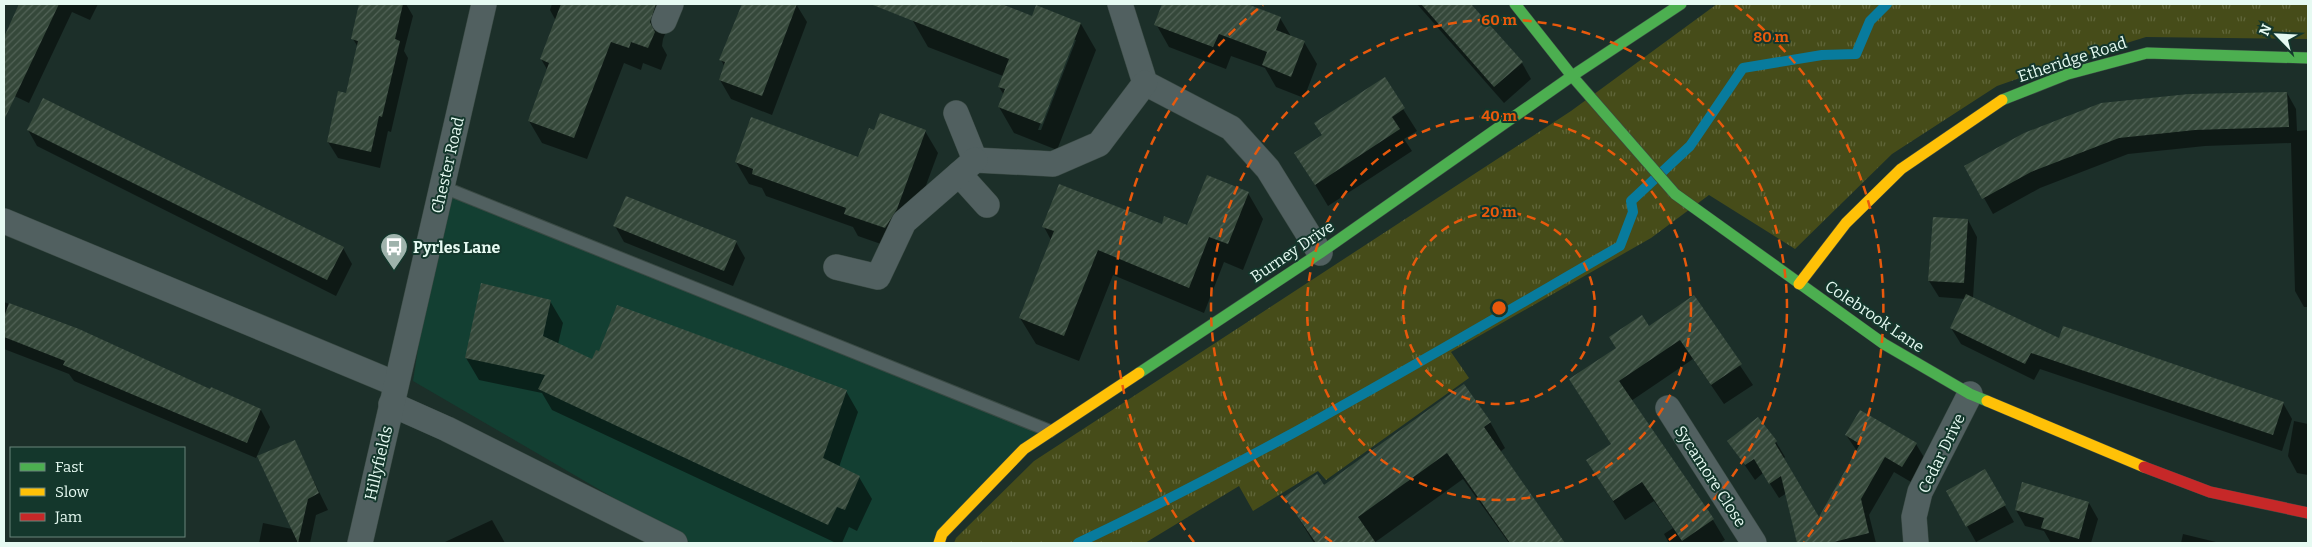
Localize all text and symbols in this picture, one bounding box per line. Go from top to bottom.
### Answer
north arrow [2252,10,2302,60]
text: 60 m [1481,11,1517,29]
text: N [2256,21,2276,38]
text: 80 m [1753,28,1789,46]
street label: Etheridge Road [2015,33,2130,86]
text: 40 m [1481,107,1518,125]
street label: Chester Road [427,115,468,215]
text: 20 m [1482,203,1517,221]
street label: Burney Drive [1247,217,1338,286]
bus stop icon: Pyrles Lane [379,232,409,271]
place label: Pyrles Lane [413,238,500,257]
street label: Colebrook Lane [1822,276,1928,357]
centre of rings [1490,299,1508,317]
street label: Cedar Drive [1914,410,1969,496]
street label: Sycamore Close [1671,422,1750,531]
street label: Hillyfields [361,424,396,502]
legend [10,447,185,537]
text: Fast [55,458,84,476]
text: Slow [55,483,90,501]
text: Jam [54,508,83,526]

